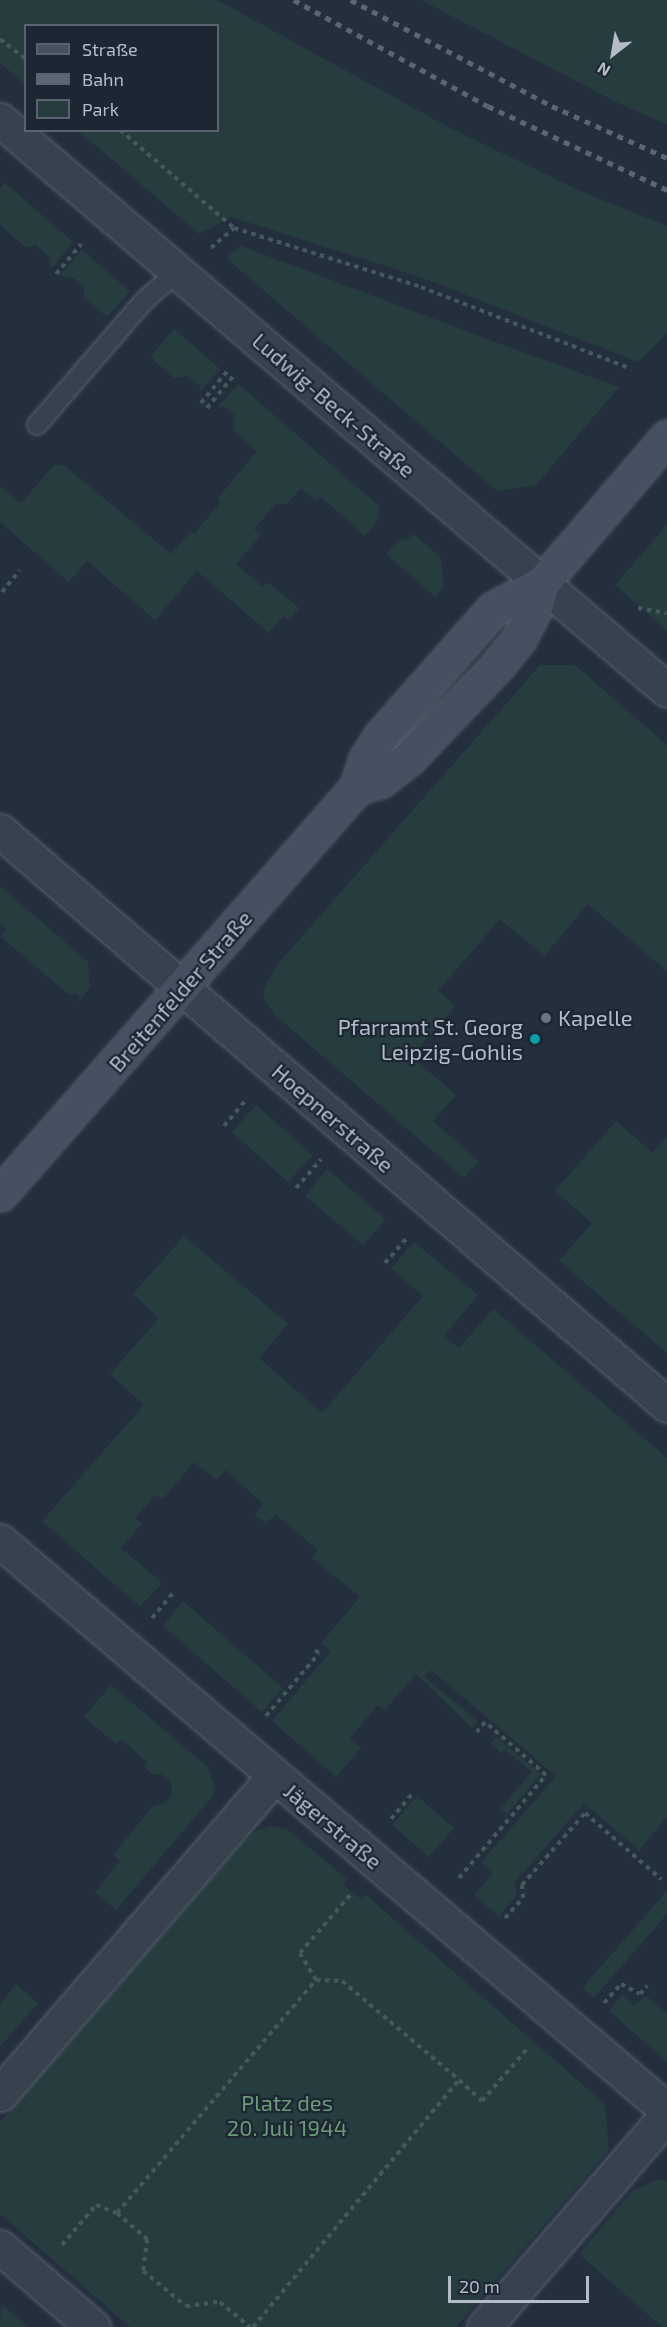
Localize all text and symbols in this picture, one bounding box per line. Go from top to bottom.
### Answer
legend [24,24,219,132]
north arrow [583,24,643,84]
text: Straße [82,38,138,60]
text: N [594,59,613,81]
text: Bahn [82,68,124,90]
text: Park [82,98,119,120]
street label: Ludwig-Beck-Straße [247,327,421,483]
street label: Breitenfelder Straße [103,905,257,1077]
place label: Kapelle [558,1005,633,1031]
marker: Kapelle [539,1011,553,1025]
place label: Pfarramt St. Georg Leipzig-Gohlis [338,1013,523,1064]
marker: Pfarramt St. Georg Leipzig-Gohlis [528,1032,542,1046]
street label: Hoepnerstraße [267,1058,399,1178]
street label: Jägerstraße [279,1777,387,1875]
park label: Platz des 20. Juli 1944 [227,2089,347,2140]
scale bar [451,2264,592,2302]
text: 20 m [459,2275,500,2297]

